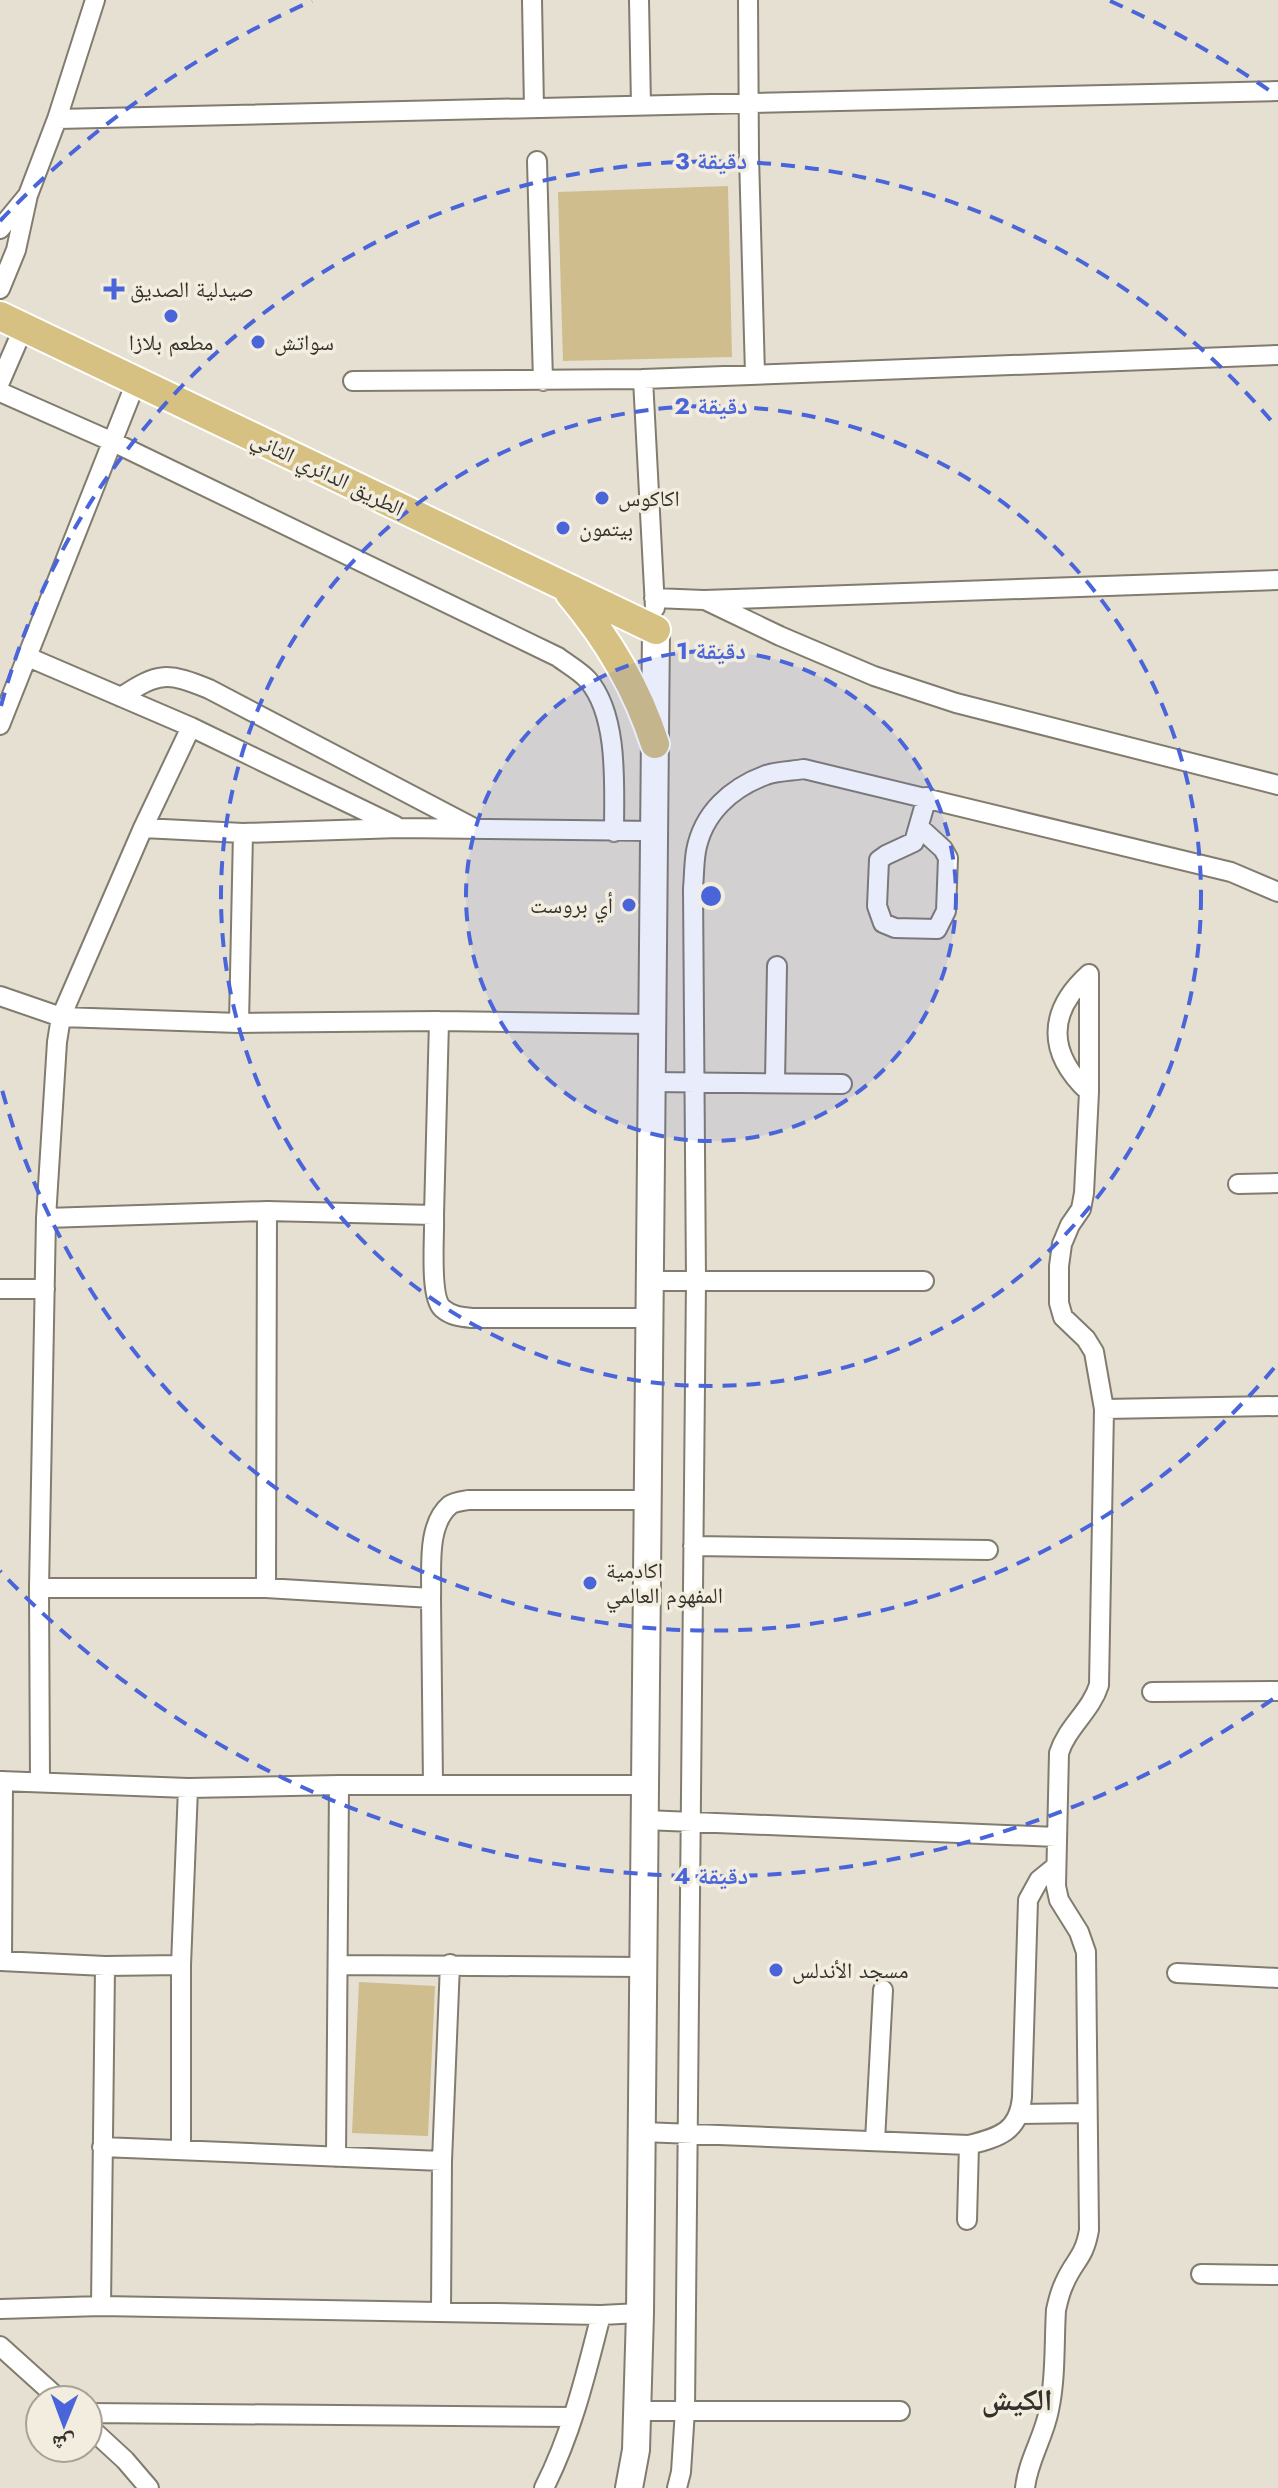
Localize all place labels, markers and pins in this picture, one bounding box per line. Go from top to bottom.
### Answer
place label: صيدلية الصديق [130,273,254,305]
marker: صيدلية الصديق [105,280,123,298]
marker: مطعم بلازا [162,307,180,325]
place label: مطعم بلازا [129,326,213,358]
place label: سواتش [274,326,334,358]
marker: سواتش [249,333,267,351]
place label: اكاكوس [618,482,680,514]
marker: اكاكوس [593,489,611,507]
place label: بيتمون [579,512,633,544]
marker: بيتمون [554,519,572,537]
centre of rings [697,882,725,910]
place label: أي بروست [530,889,613,923]
marker: أي بروست [620,896,638,914]
place label: اكادمية المفهوم العالمي [606,1554,723,1613]
marker: اكادمية المفهوم العالمي [581,1574,599,1592]
place label: مسجد الأندلس [792,1954,908,1986]
marker: مسجد الأندلس [767,1961,785,1979]

